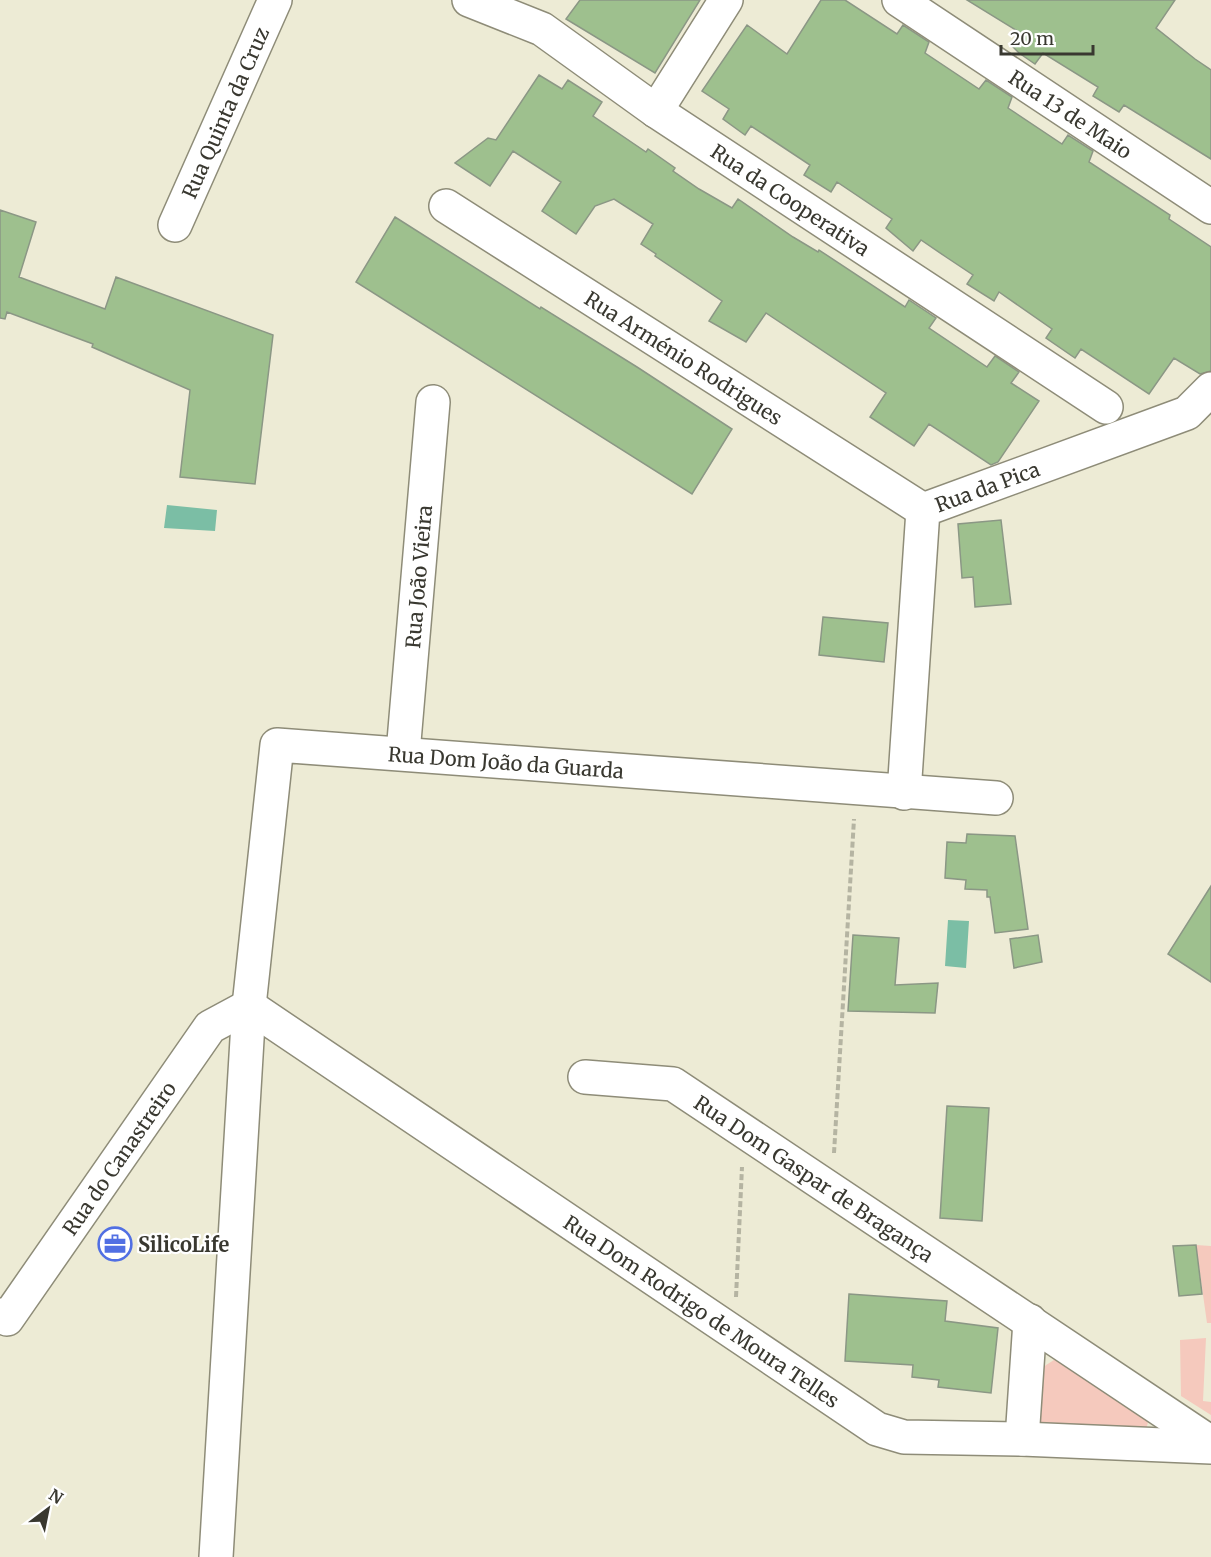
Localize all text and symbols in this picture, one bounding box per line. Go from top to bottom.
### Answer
scale bar [1001,18,1092,56]
street label: Rua Quinta da Cruz [176,23,274,202]
text: 20 m [1010,27,1054,50]
street label: Rua 13 de Maio [1004,64,1137,164]
street label: Rua da Cooperativa [706,138,875,261]
street label: Rua Arménio Rodrigues [580,285,787,430]
street label: Rua da Pica [932,456,1043,517]
street label: Rua João Vieira [399,504,437,649]
street label: Rua Dom João da Guarda [387,741,625,783]
street label: Rua do Canastreiro [57,1076,181,1240]
street label: Rua Dom Gaspar de Bragança [690,1089,939,1267]
street label: Rua Dom Rodrigo de Moura Telles [559,1209,844,1413]
office icon: SilicoLife [97,1226,133,1262]
place label: SilicoLife [138,1232,229,1257]
north arrow [18,1479,78,1539]
text: N [45,1484,67,1508]

